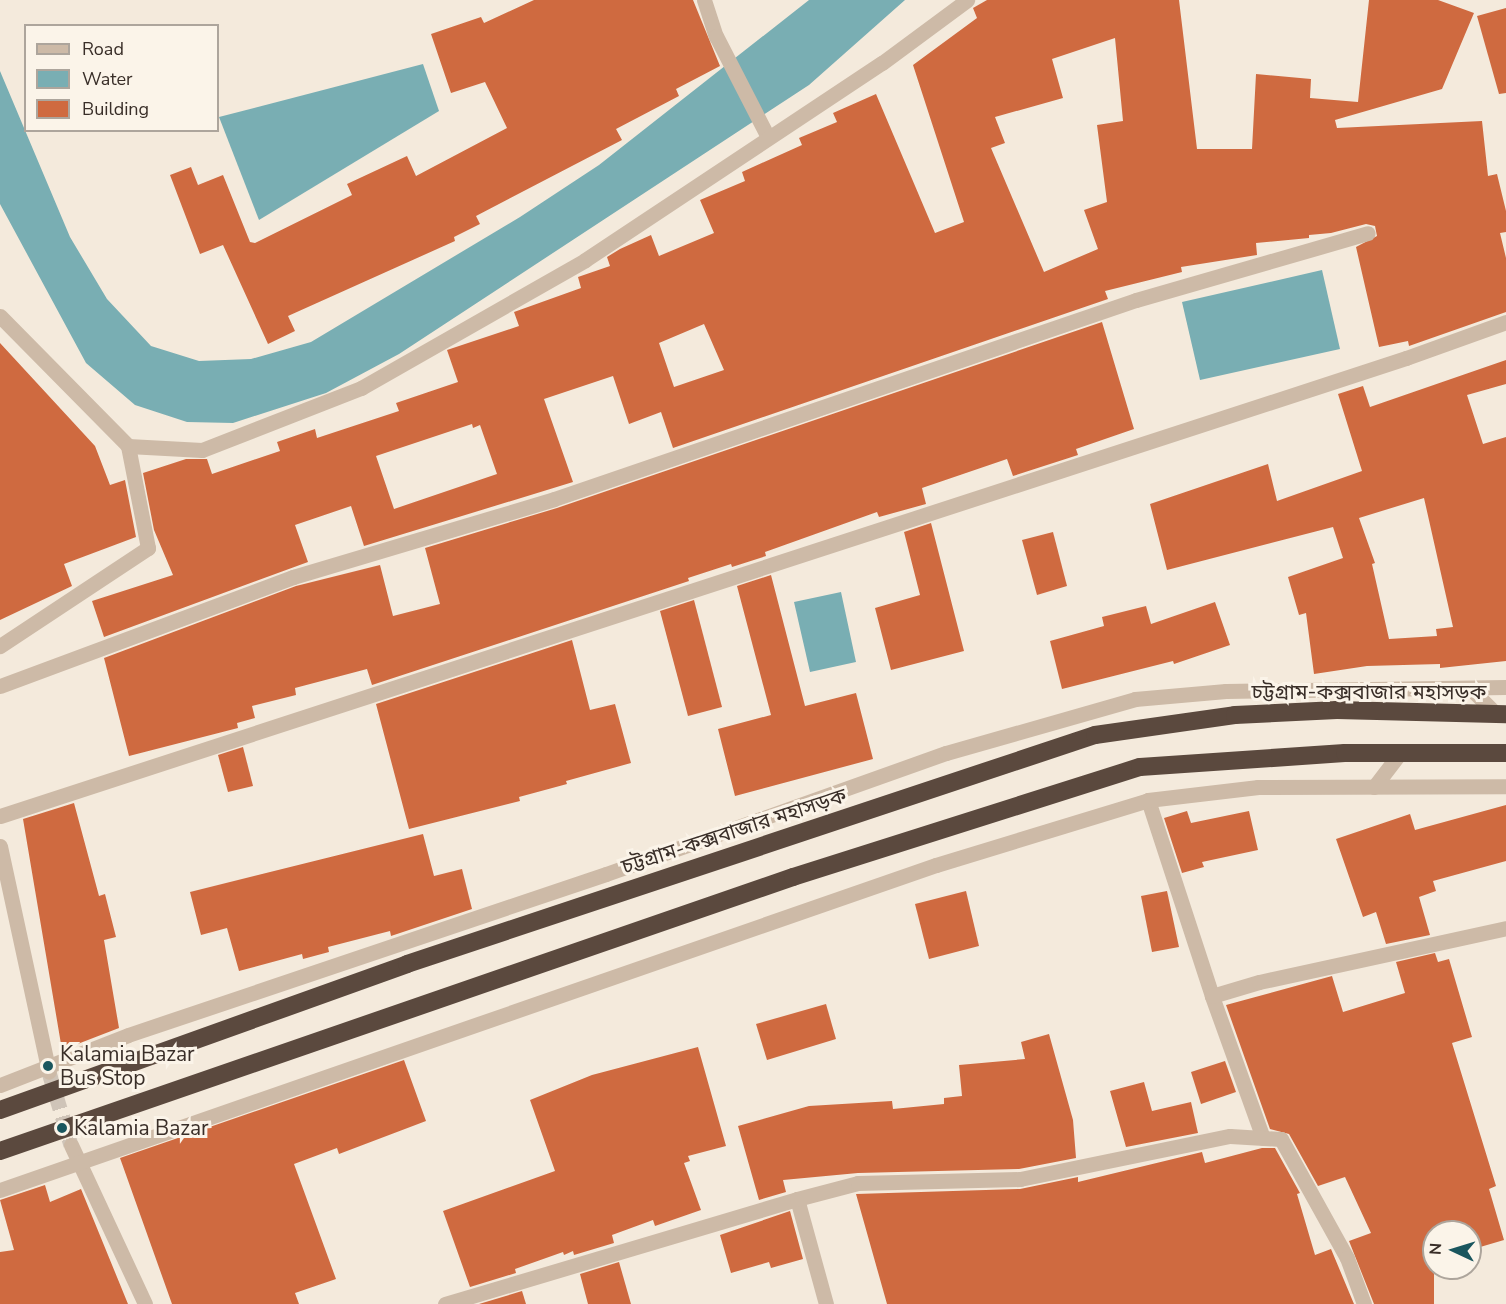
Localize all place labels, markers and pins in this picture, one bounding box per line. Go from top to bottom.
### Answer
place label: Kalamia Bazar Bus Stop [60,1041,195,1091]
marker: Kalamia Bazar Bus Stop [41,1059,55,1073]
place label: Kalamia Bazar [74,1115,209,1141]
marker: Kalamia Bazar [55,1121,69,1135]

